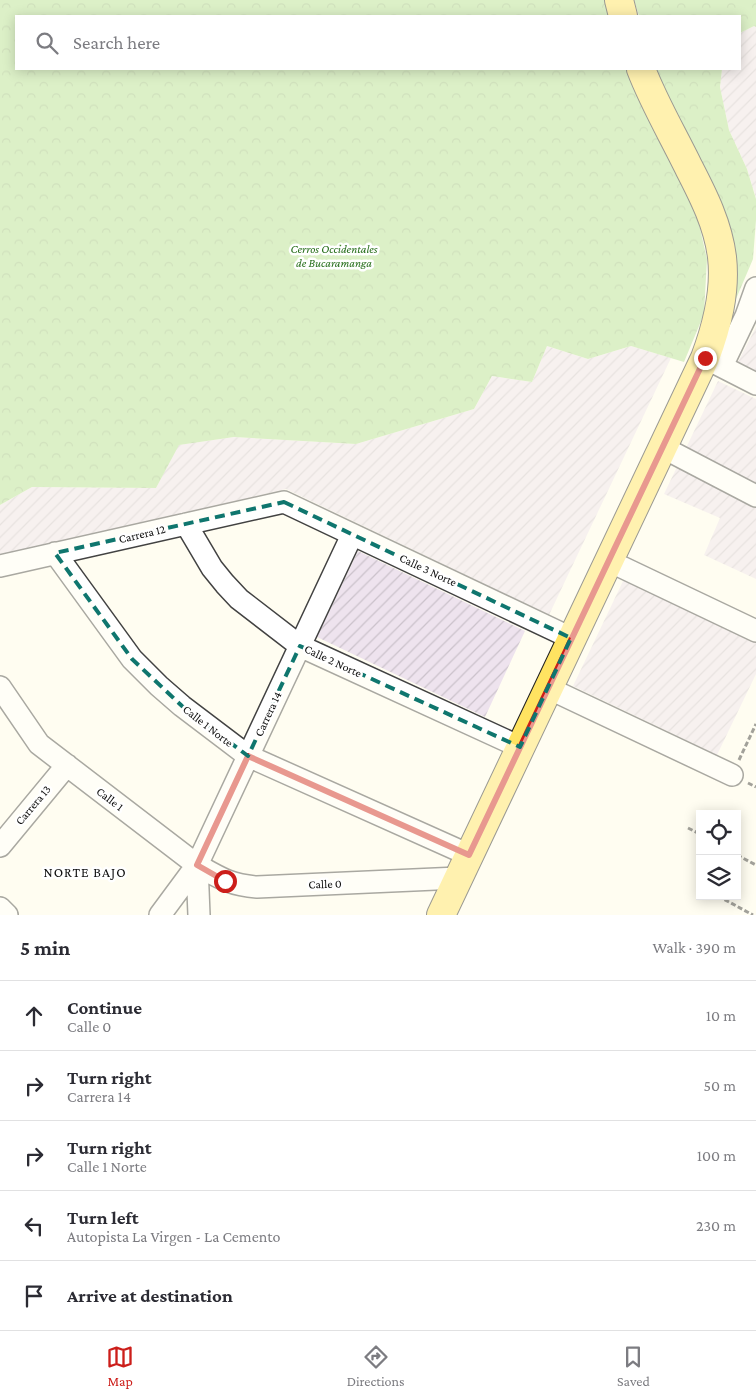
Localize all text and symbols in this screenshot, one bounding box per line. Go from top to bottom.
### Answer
search box [15,15,741,70]
icon: search [33,29,61,57]
text: Search here [73,32,160,53]
park label: Cerros Occidentales de Bucaramanga [290,242,378,270]
route end [694,347,717,370]
street label: Carrera 12 [117,522,167,546]
street label: Calle 3 Norte [397,551,459,589]
street label: Calle 2 Norte [302,642,364,680]
street label: Carrera 14 [251,689,285,739]
street label: Calle 1 Norte [180,702,236,750]
street label: Carrera 13 [12,782,54,828]
street label: Calle 1 [94,784,126,814]
map controls [696,810,741,900]
button: locate [696,810,741,855]
button: layers [696,855,741,900]
district label: NORTE BAJO [43,864,127,880]
route start [214,870,237,893]
street label: Calle 0 [308,876,342,892]
text: 5 min [20,936,70,960]
text: Walk · 390 m [652,939,736,956]
text: Continue [67,997,142,1018]
icon: ahead [20,1002,48,1030]
text: 10 m [706,1007,736,1024]
text: Calle 0 [67,1018,111,1035]
text: Turn right [67,1067,152,1088]
icon: right [20,1072,48,1100]
text: 50 m [704,1077,736,1094]
text: Carrera 14 [67,1088,131,1105]
text: Turn right [67,1137,152,1158]
icon: right [20,1142,48,1170]
text: 100 m [697,1147,736,1164]
text: Calle 1 Norte [67,1158,147,1175]
text: Turn left [67,1207,139,1228]
icon: left [20,1212,48,1240]
text: 230 m [696,1217,736,1234]
text: Autopista La Virgen - La Cemento [67,1228,280,1245]
icon: arrive [20,1282,48,1310]
text: Arrive at destination [67,1285,233,1306]
tab: Map [106,1343,134,1389]
tab: Directions [347,1343,405,1389]
tab: Saved [617,1343,650,1389]

